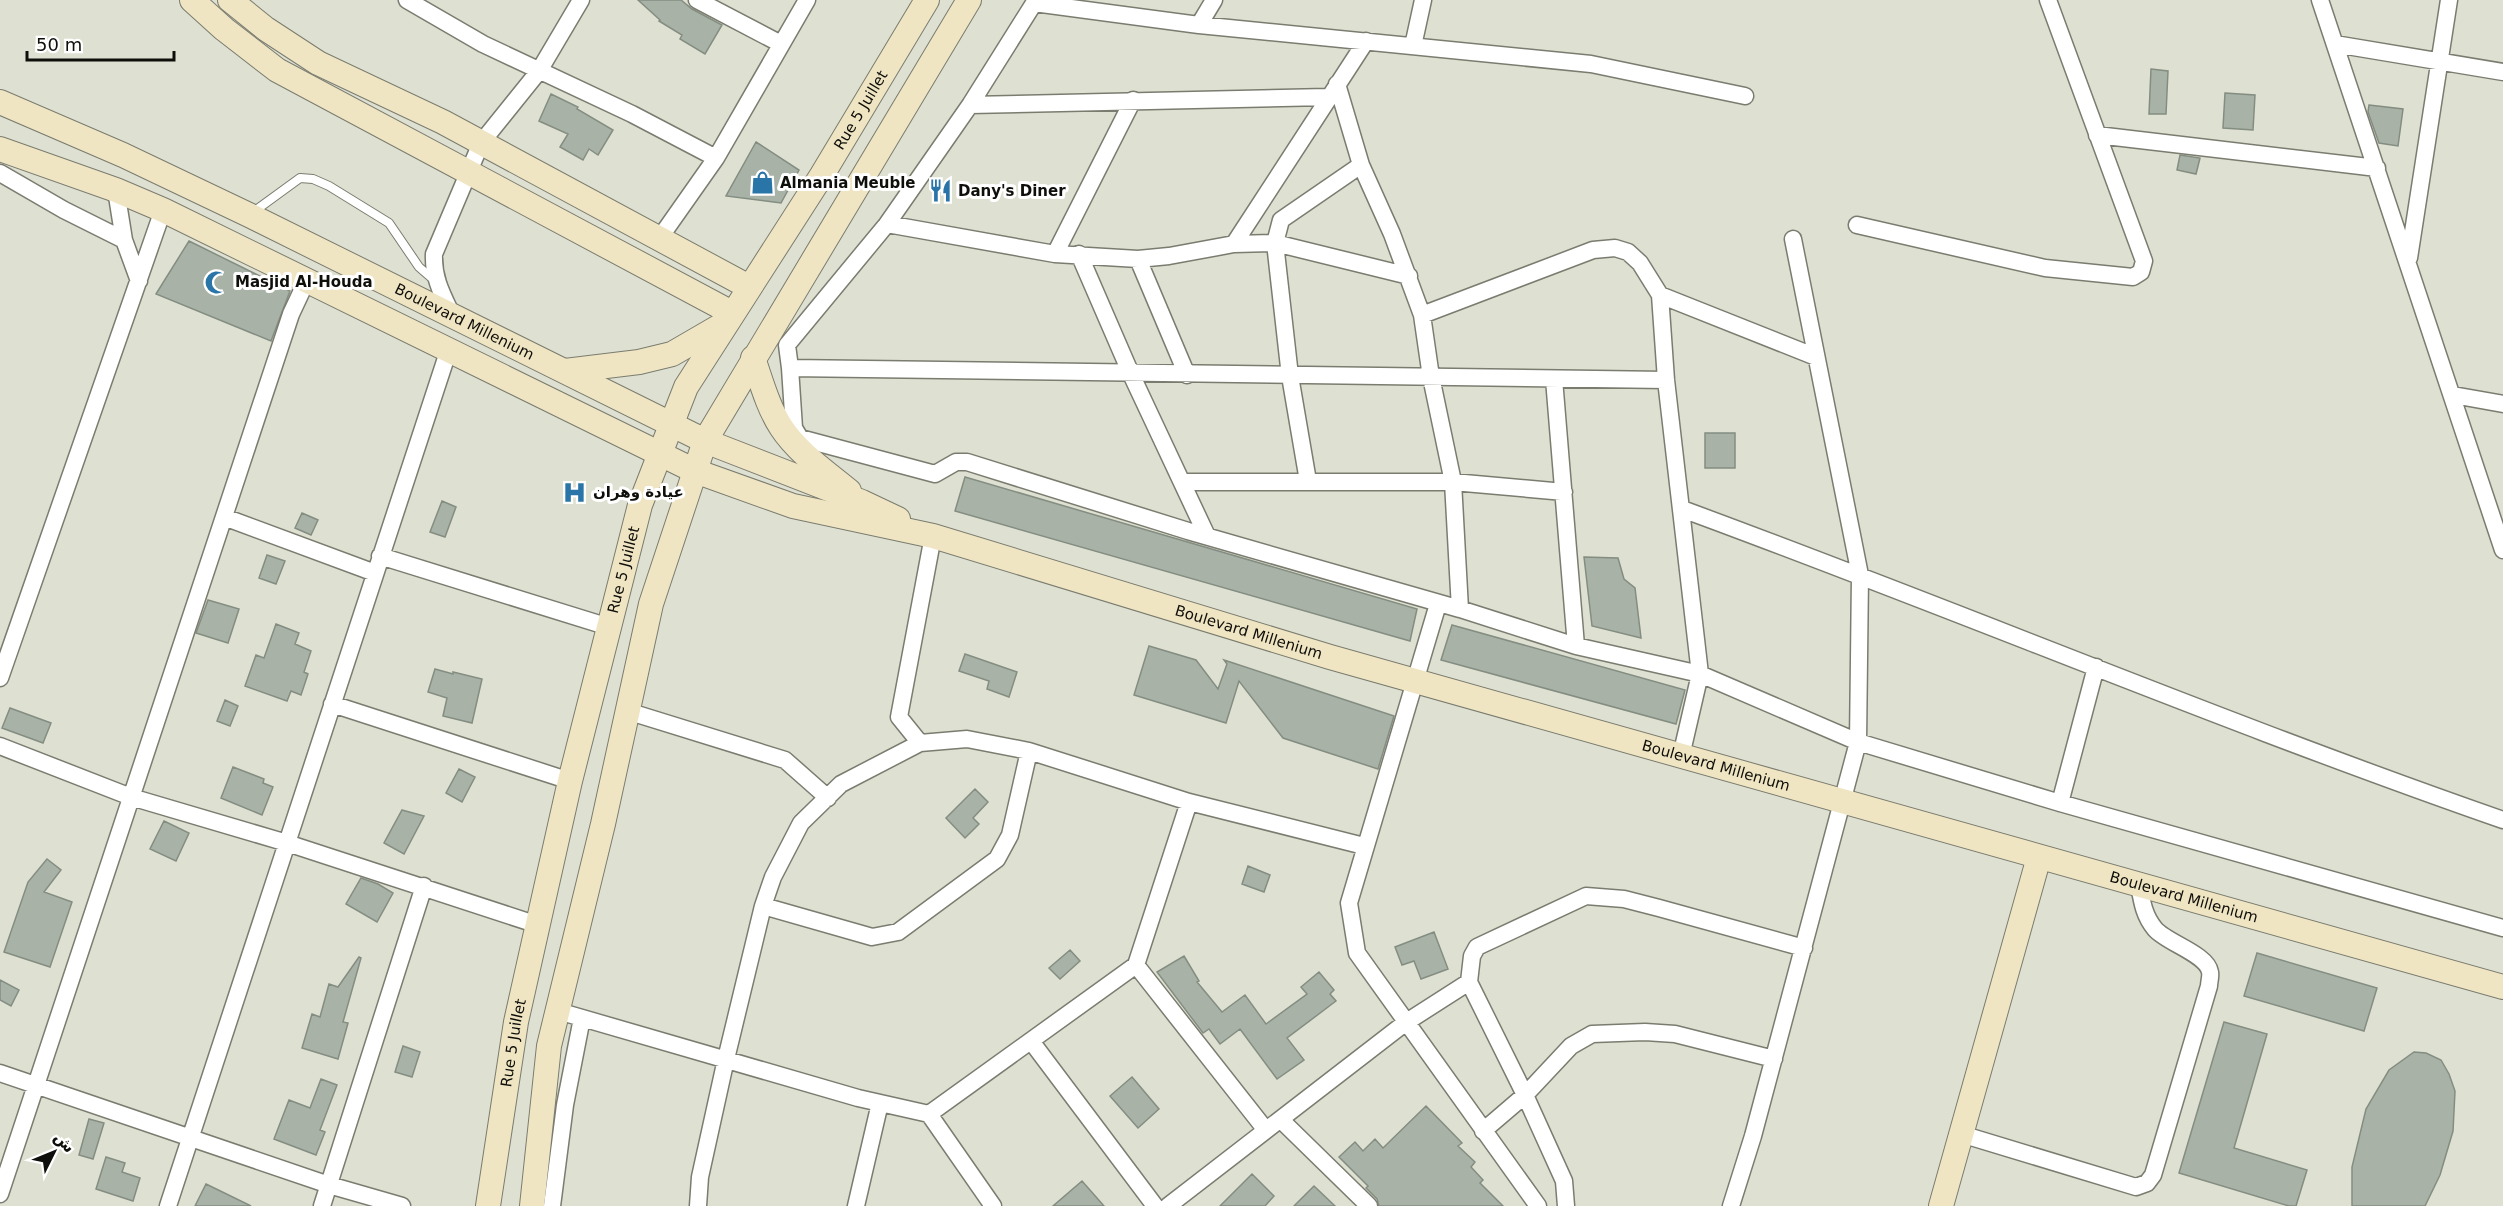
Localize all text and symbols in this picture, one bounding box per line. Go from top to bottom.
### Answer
scale bar [27,24,174,62]
text: 50 m [36,34,82,55]
street label: Rue 5 Juillet [830,67,892,153]
shop icon: Almania Meuble [749,170,775,196]
place label: Almania Meuble [780,174,916,192]
restaurant icon: Dany's Diner [927,178,953,204]
place label: Dany's Diner [958,182,1066,200]
mosque icon: Masjid Al-Houda [204,269,230,295]
place label: Masjid Al-Houda [235,273,373,291]
street label: Boulevard Millenium [392,280,537,364]
hospital icon: عيادة وهران [562,479,588,505]
place label: عيادة وهران [593,483,684,501]
street label: Rue 5 Juillet [604,524,643,615]
street label: Boulevard Millenium [1173,601,1325,663]
street label: Boulevard Millenium [1640,736,1792,795]
street label: Boulevard Millenium [2108,868,2260,927]
street label: Rue 5 Juillet [497,997,530,1088]
north arrow [24,1122,84,1182]
text: ش [50,1128,79,1157]

